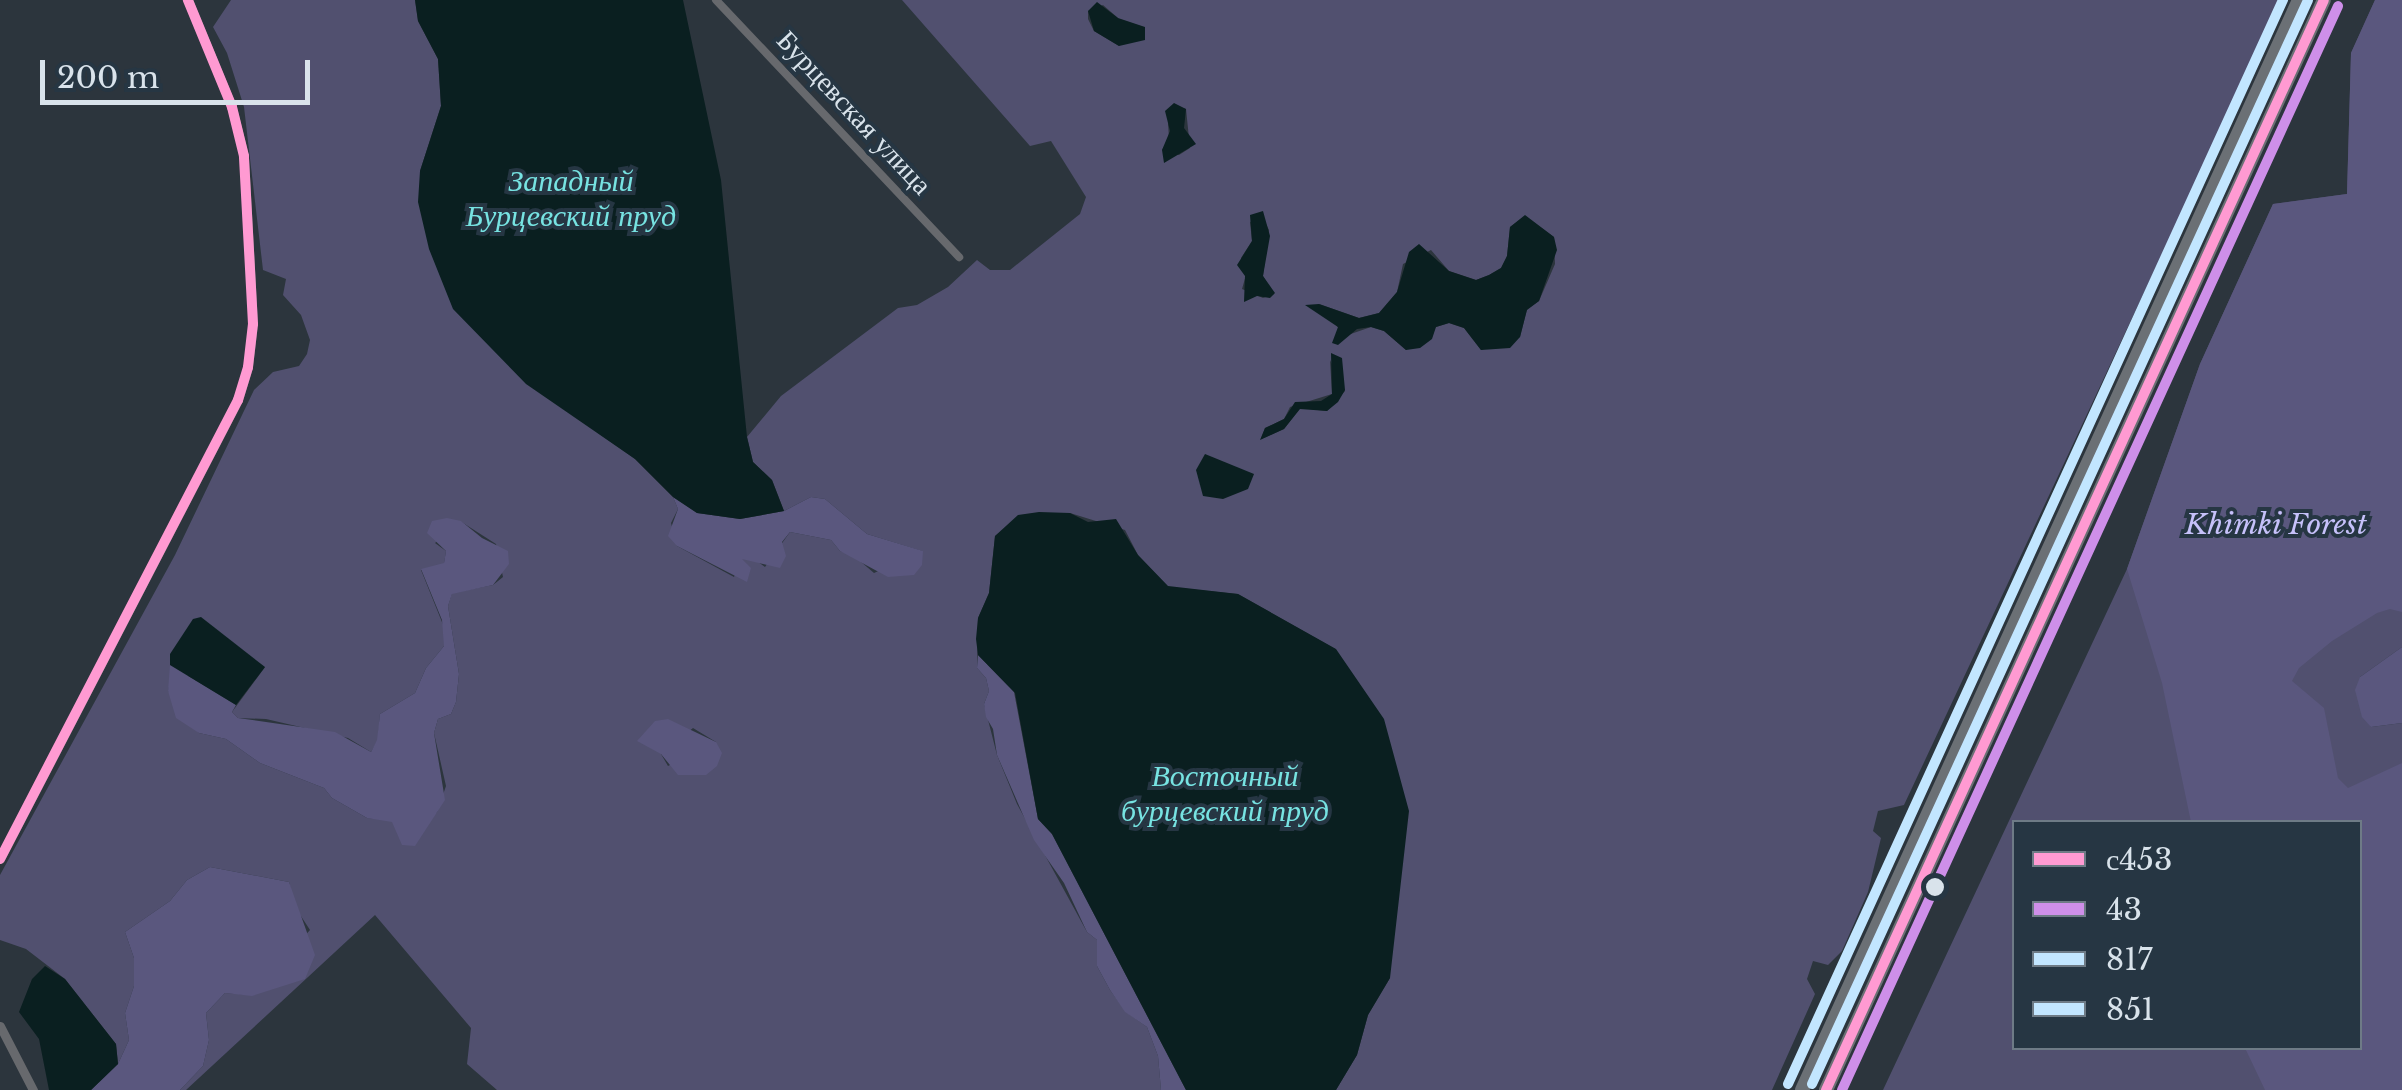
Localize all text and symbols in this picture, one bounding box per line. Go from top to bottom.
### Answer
street label: Бурцевская улица [769,24,939,202]
scale bar [45,40,315,102]
text: 200 m [57,59,159,96]
water label: Западный Бурцевский пруд [466,163,676,234]
park label: Khimki Forest [2184,508,2368,542]
water label: Восточный бурцевский пруд [1121,758,1329,828]
legend [2012,820,2362,1050]
text: с453 [2106,841,2172,878]
unlabelled marker [1925,877,1945,897]
text: 43 [2106,891,2142,928]
text: 817 [2106,941,2153,978]
text: 851 [2106,991,2155,1028]

